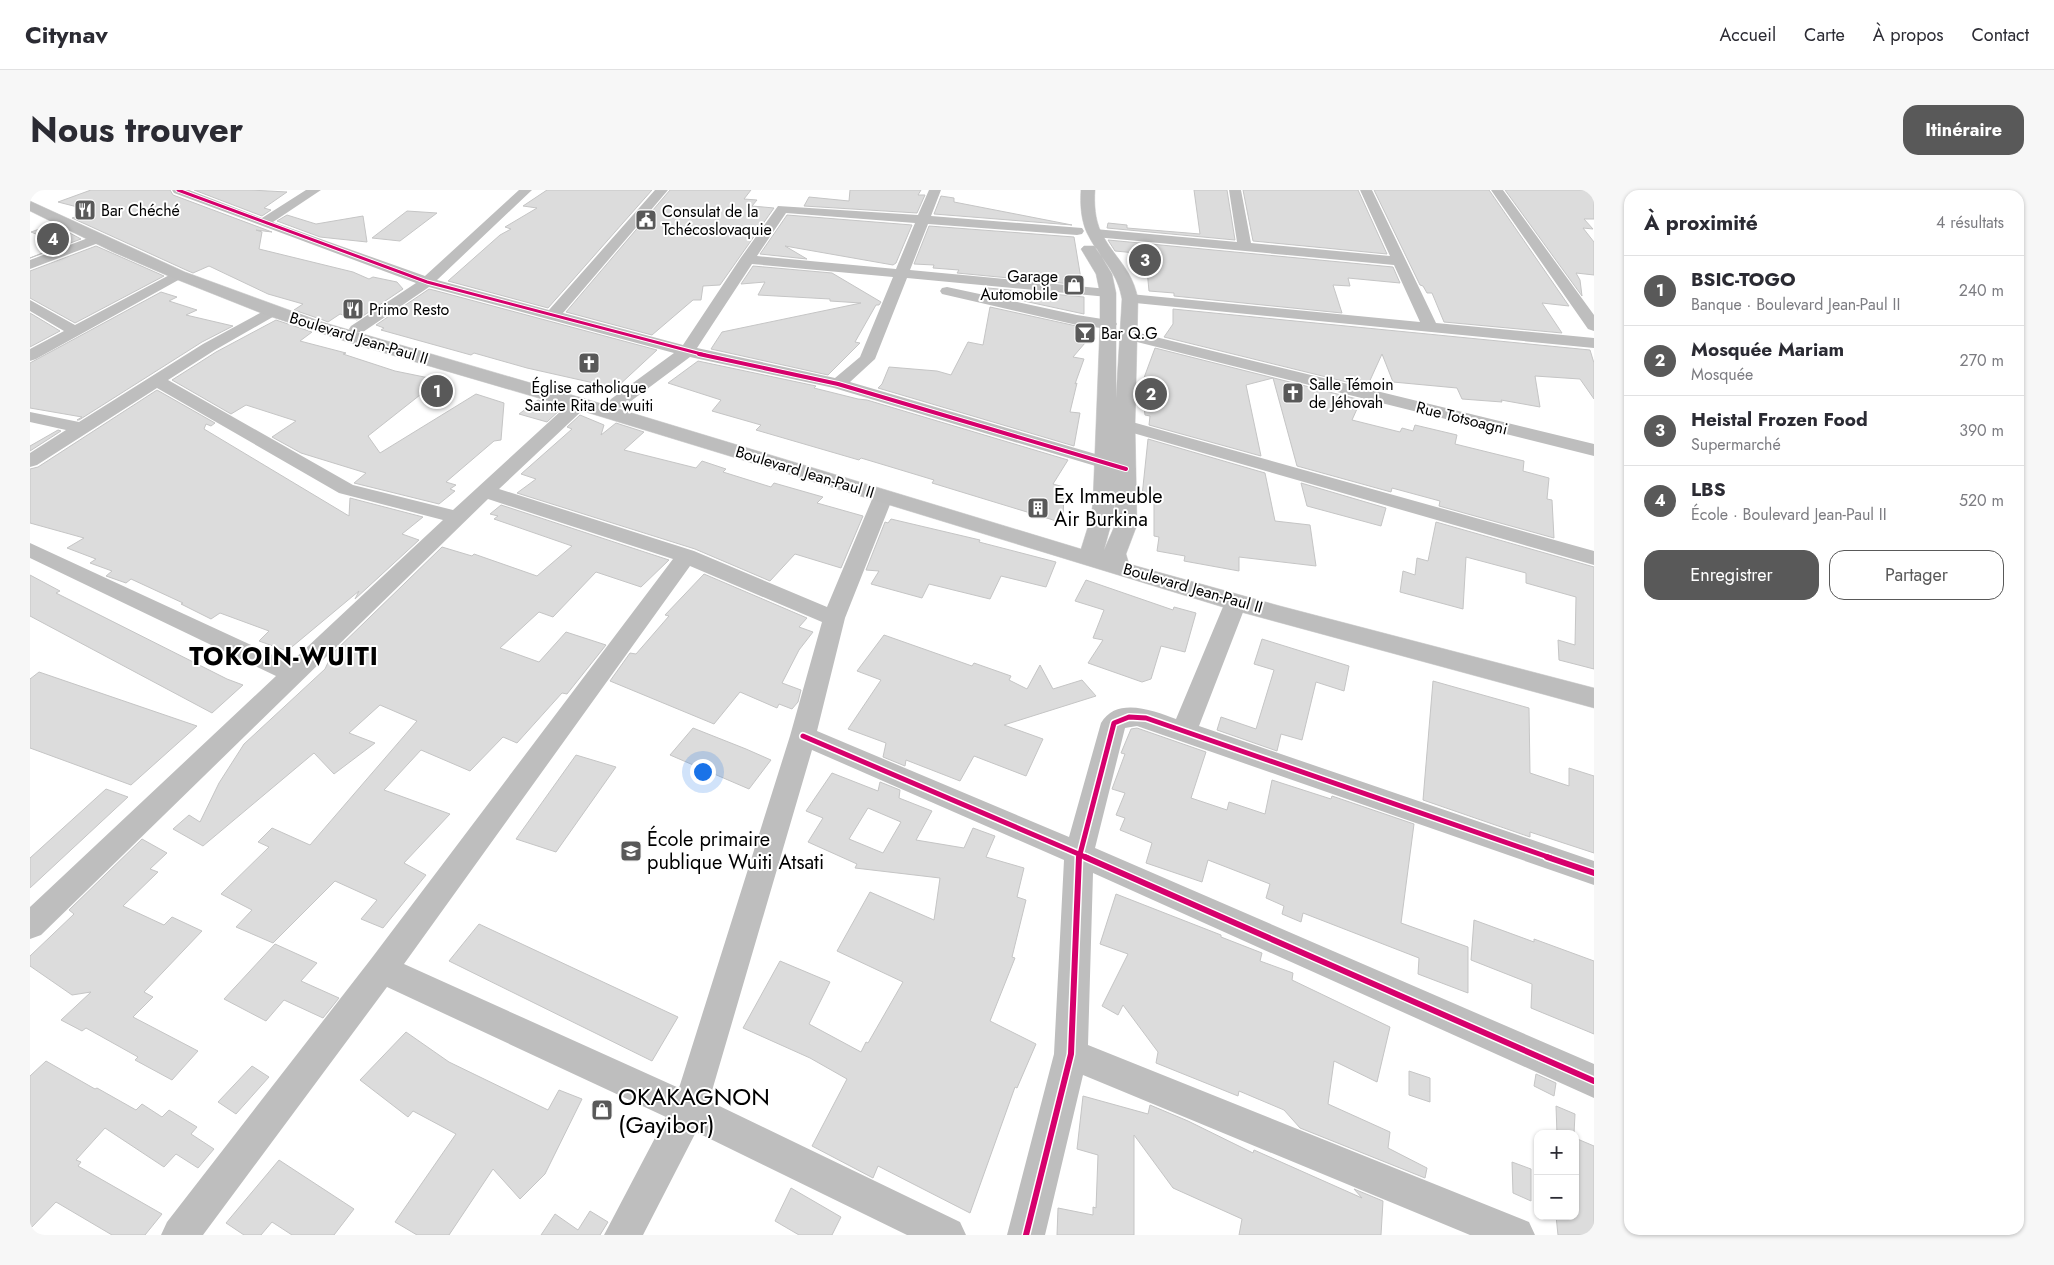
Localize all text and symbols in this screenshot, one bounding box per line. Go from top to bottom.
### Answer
text: Citynav [25,17,108,52]
text: Accueil [1719,22,1776,48]
text: Carte [1804,22,1845,48]
text: À propos [1873,22,1943,48]
text: Contact [1971,22,2029,48]
text: Nous trouver [30,105,243,155]
button: Itinéraire [1903,105,2024,155]
restaurant icon: Bar Chéché [73,198,97,222]
place label: Bar Chéché [101,199,180,222]
place label: Consulat de la Tchécoslovaquie [662,200,772,241]
public building icon: Consulat de la Tchécoslovaquie [634,208,658,232]
text: À proximité [1644,208,1758,238]
text: 4 résultats [1936,211,2004,234]
pin: 4 [37,220,69,258]
pin: 3 [1129,241,1161,279]
place label: Garage Automobile [980,265,1058,306]
text: BSIC-TOGO [1691,266,1795,293]
shop icon: Garage Automobile [1062,273,1086,297]
text: 1 [1656,279,1664,302]
text: 240 m [1959,279,2004,302]
text: Banque · Boulevard Jean-Paul II [1691,293,1900,316]
restaurant icon: Primo Resto [341,297,365,321]
place label: Primo Resto [369,298,450,321]
street label: Boulevard Jean-Paul II [287,306,431,370]
bar icon: Bar Q.G [1073,321,1097,345]
place label: Bar Q.G [1101,322,1158,345]
text: Mosquée Mariam [1691,336,1844,363]
text: 2 [1655,349,1665,372]
text: 270 m [1960,349,2004,372]
church icon: Église catholique Sainte Rita de wuiti [577,351,601,375]
text: Mosquée [1691,363,1753,386]
pin: 1 [421,372,453,410]
place label: Salle Témoin de Jéhovah [1309,373,1394,414]
pin: 2 [1135,375,1167,413]
place label: Église catholique Sainte Rita de wuiti [525,376,653,417]
church icon: Salle Témoin de Jéhovah [1281,381,1305,405]
street label: Rue Totsoagni [1414,396,1510,440]
text: Heistal Frozen Food [1691,406,1868,433]
text: 3 [1655,419,1665,442]
text: 390 m [1959,419,2004,442]
text: Supermarché [1691,433,1781,456]
street label: Boulevard Jean-Paul II [733,440,877,504]
text: LBS [1691,476,1726,503]
place label: Ex Immeuble Air Burkina [1054,482,1163,534]
text: 4 [1654,489,1666,512]
text: 520 m [1959,489,2004,512]
building icon: Ex Immeuble Air Burkina [1026,496,1050,520]
text: École · Boulevard Jean-Paul II [1691,503,1887,526]
button: Enregistrer [1644,550,1819,600]
button: Partager [1829,550,2004,600]
street label: Boulevard Jean-Paul II [1121,557,1265,619]
district label: TOKOIN-WUITI [189,638,379,674]
your location [690,759,716,785]
place label: École primaire publique Wuiti Atsati [647,825,824,877]
school or university icon: École primaire publique Wuiti Atsati [619,839,643,863]
place label: OKAKAGNON (Gayibor) [618,1079,770,1142]
shop icon: OKAKAGNON (Gayibor) [590,1098,614,1122]
map controls [1534,1130,1579,1220]
button: + [1534,1130,1579,1175]
button: − [1534,1175,1579,1220]

